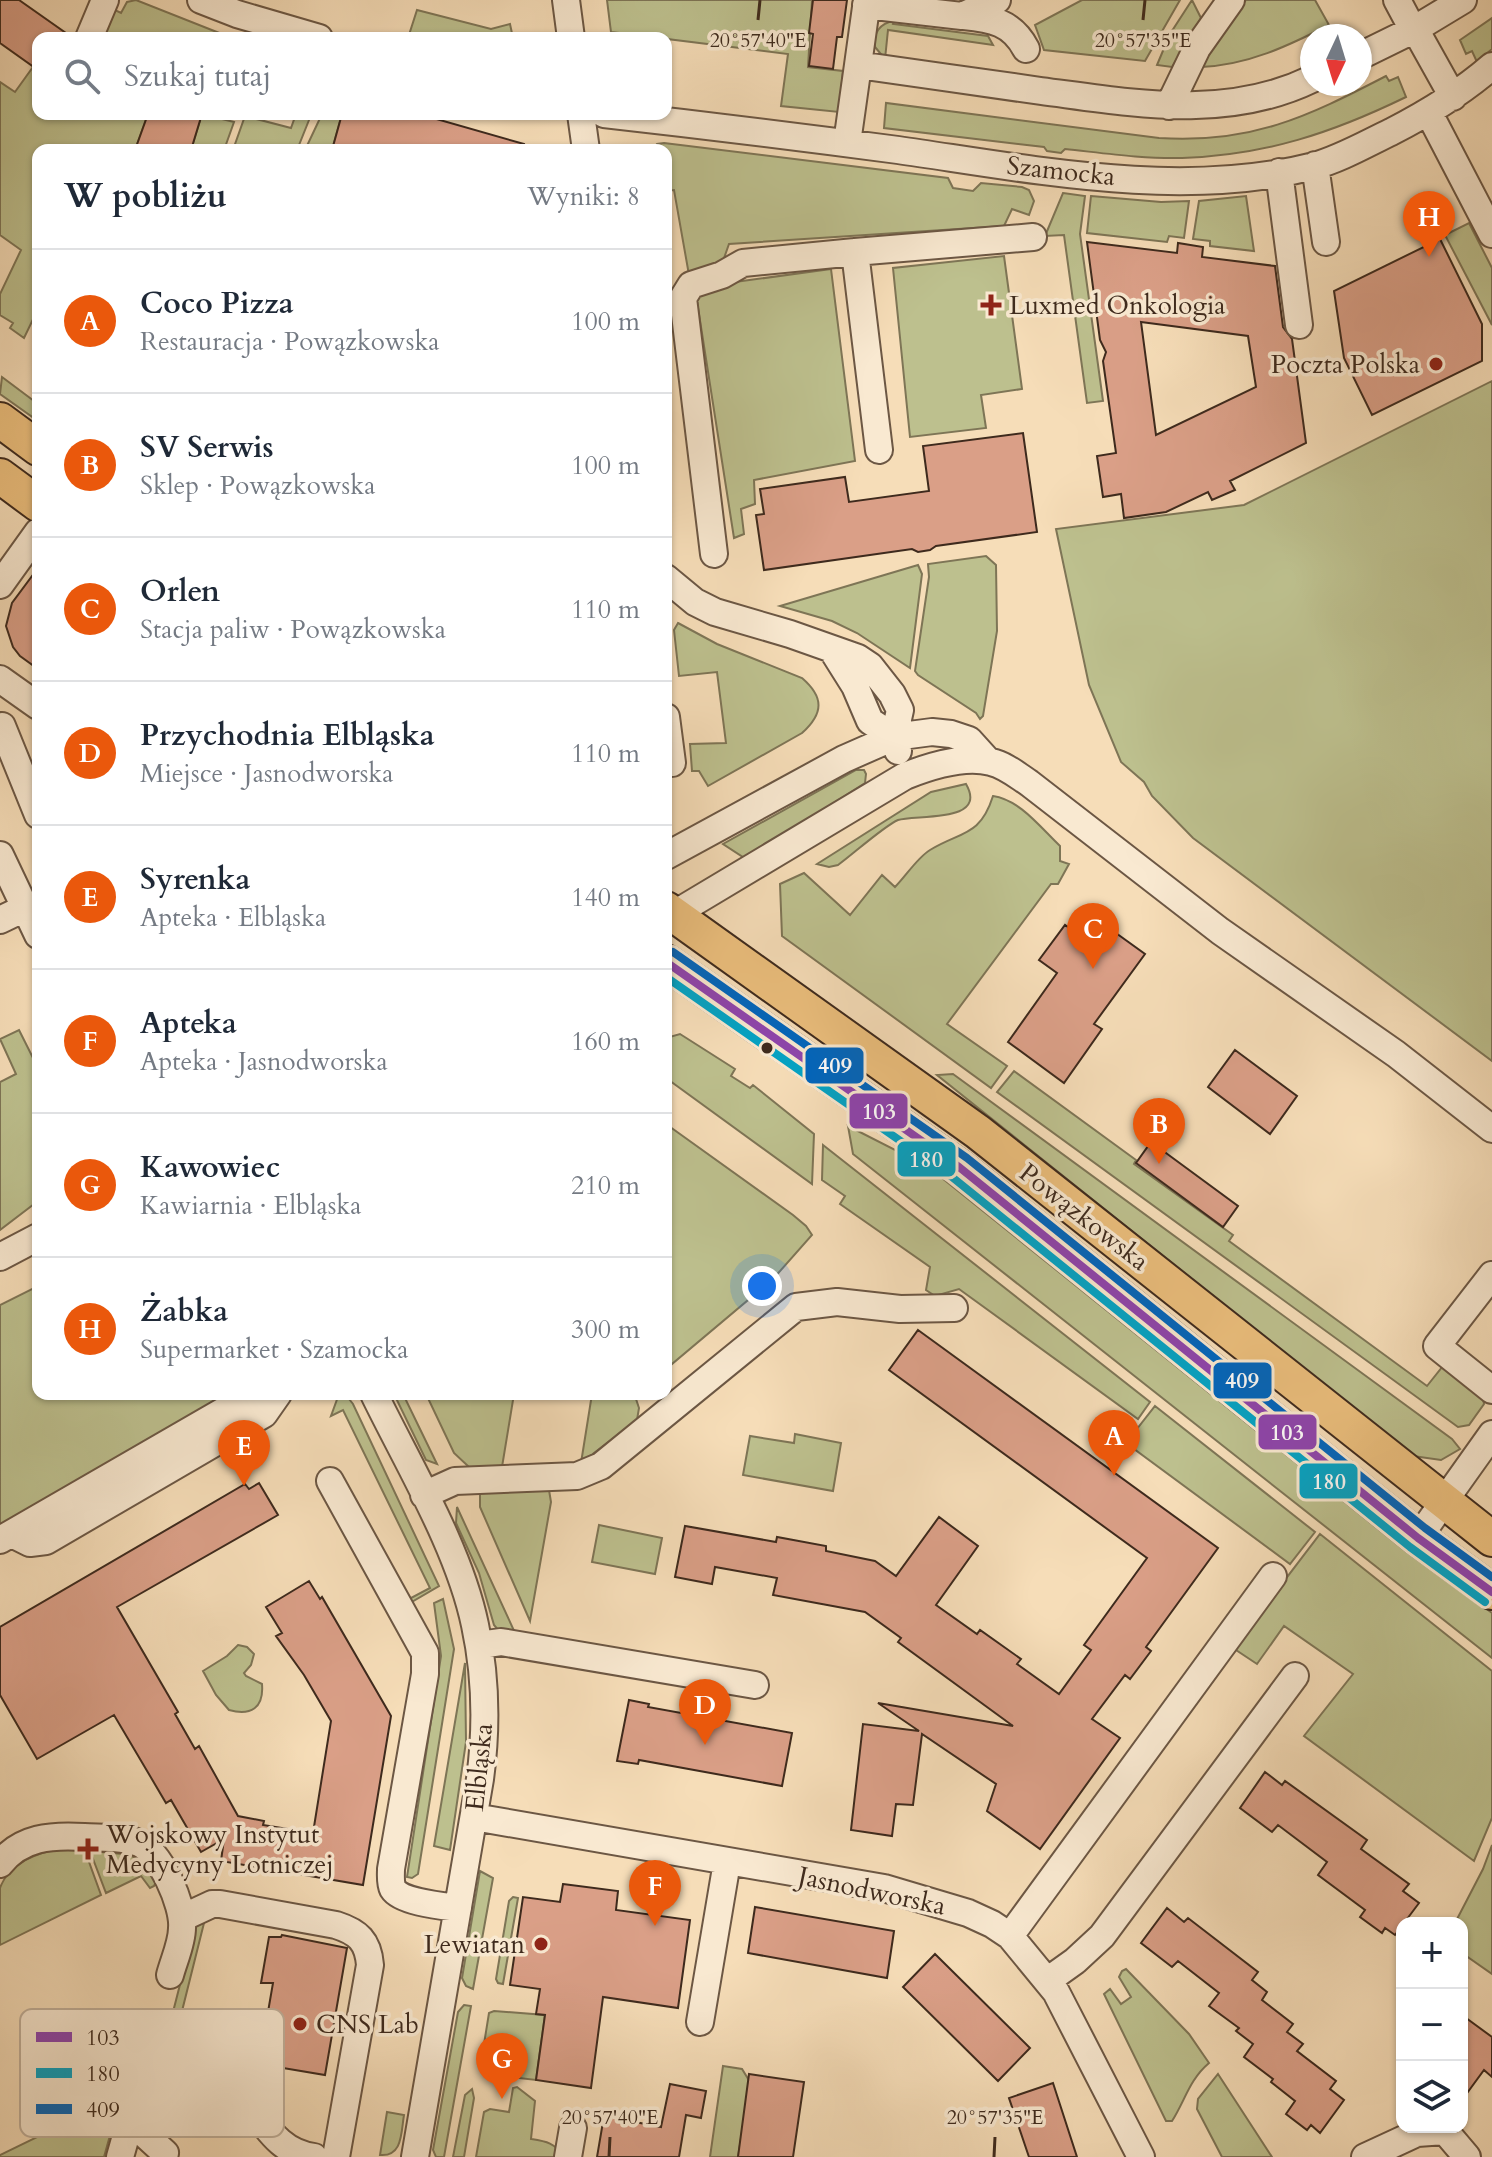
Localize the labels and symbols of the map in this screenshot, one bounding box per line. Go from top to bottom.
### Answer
north arrow [1300,24,1372,96]
text: 20°57'40"E [710,27,806,54]
text: 20°57'35"E [1095,27,1191,54]
street label: Szamocka [1005,148,1117,194]
pin: H [1403,191,1455,257]
place label: Luxmed Onkologia [1009,288,1226,323]
marker: Luxmed Onkologia [980,294,1002,316]
place label: Poczta Polska [1271,347,1420,382]
marker: Poczta Polska [1427,355,1445,373]
pin: C [1067,903,1119,969]
unlabelled marker [759,1040,775,1056]
line badge: 409 [804,1046,865,1085]
text: 409 [818,1051,852,1081]
line badge: 103 [848,1092,909,1130]
text: 103 [862,1097,896,1127]
pin: B [1133,1098,1185,1164]
line badge: 180 [896,1140,957,1178]
text: 180 [909,1145,943,1175]
street label: Powązkowska [1012,1155,1156,1279]
your location [742,1266,782,1306]
line badge: 409 [1212,1361,1273,1400]
text: 409 [1225,1366,1259,1396]
pin: A [1088,1410,1140,1476]
line badge: 103 [1257,1413,1318,1451]
text: 103 [1270,1418,1304,1448]
pin: E [218,1420,270,1486]
line badge: 180 [1298,1462,1359,1500]
text: 180 [1312,1467,1346,1497]
pin: D [679,1679,731,1745]
street label: Elbląska [457,1721,501,1813]
place label: Wojskowy Instytut Medycyny Lotniczej [105,1817,334,1882]
marker: Wojskowy Instytut Medycyny Lotniczej [77,1838,99,1860]
street label: Jasnodworska [791,1857,949,1924]
pin: F [629,1860,681,1926]
place label: Lewiatan [424,1927,525,1962]
marker: Lewiatan [532,1935,550,1953]
place label: CNS Lab [316,2007,419,2042]
legend [20,2009,284,2137]
marker: CNS Lab [291,2015,309,2033]
text: 103 [86,2023,120,2053]
pin: G [476,2033,528,2099]
text: 180 [86,2059,120,2089]
text: 409 [86,2095,120,2125]
text: 20°57'40"E [562,2104,658,2131]
text: 20°57'35"E [947,2104,1043,2131]

